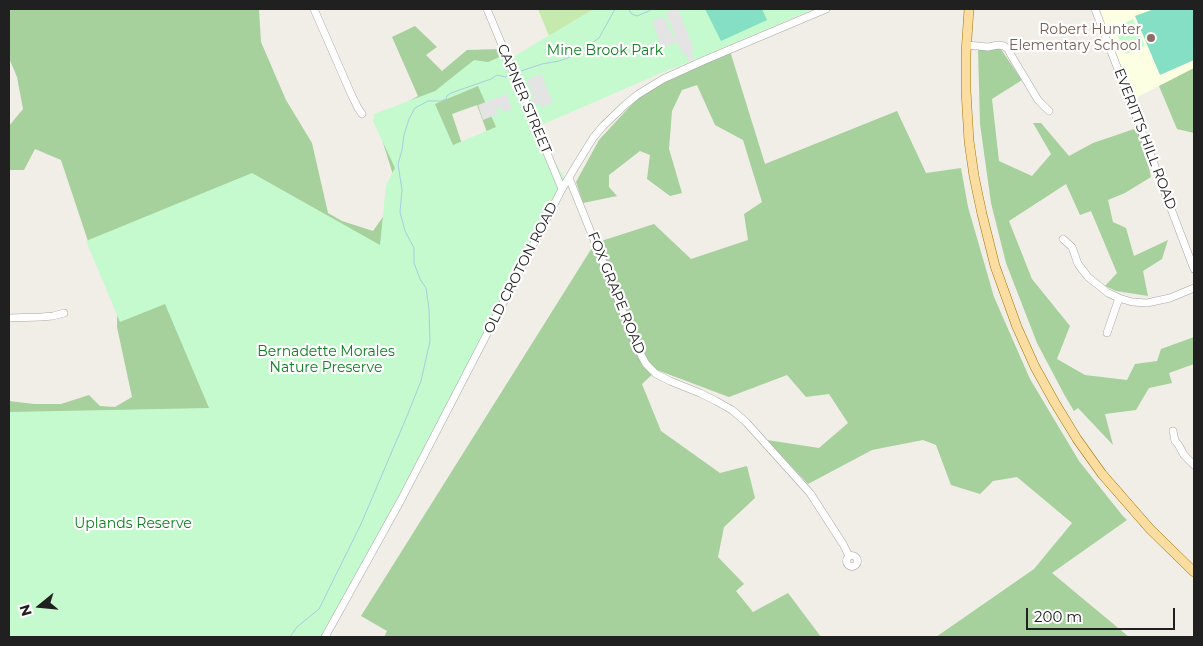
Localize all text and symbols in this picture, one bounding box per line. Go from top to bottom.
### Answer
place label: Robert Hunter Elementary School [1009,22,1141,54]
marker: Robert Hunter Elementary School [1145,32,1157,44]
street label: CAPNER STREET [493,42,555,156]
park label: Mine Brook Park [547,43,663,59]
street label: EVERITTS HILL ROAD [1110,66,1180,212]
street label: OLD CROTON ROAD [481,200,561,336]
street label: FOX GRAPE ROAD [584,229,648,357]
park label: Bernadette Morales Nature Preserve [257,344,395,377]
park label: Uplands Reserve [74,516,192,532]
north arrow [15,581,65,631]
scale bar [1028,598,1177,630]
text: N [15,602,36,618]
text: 200 m [1034,607,1082,626]

